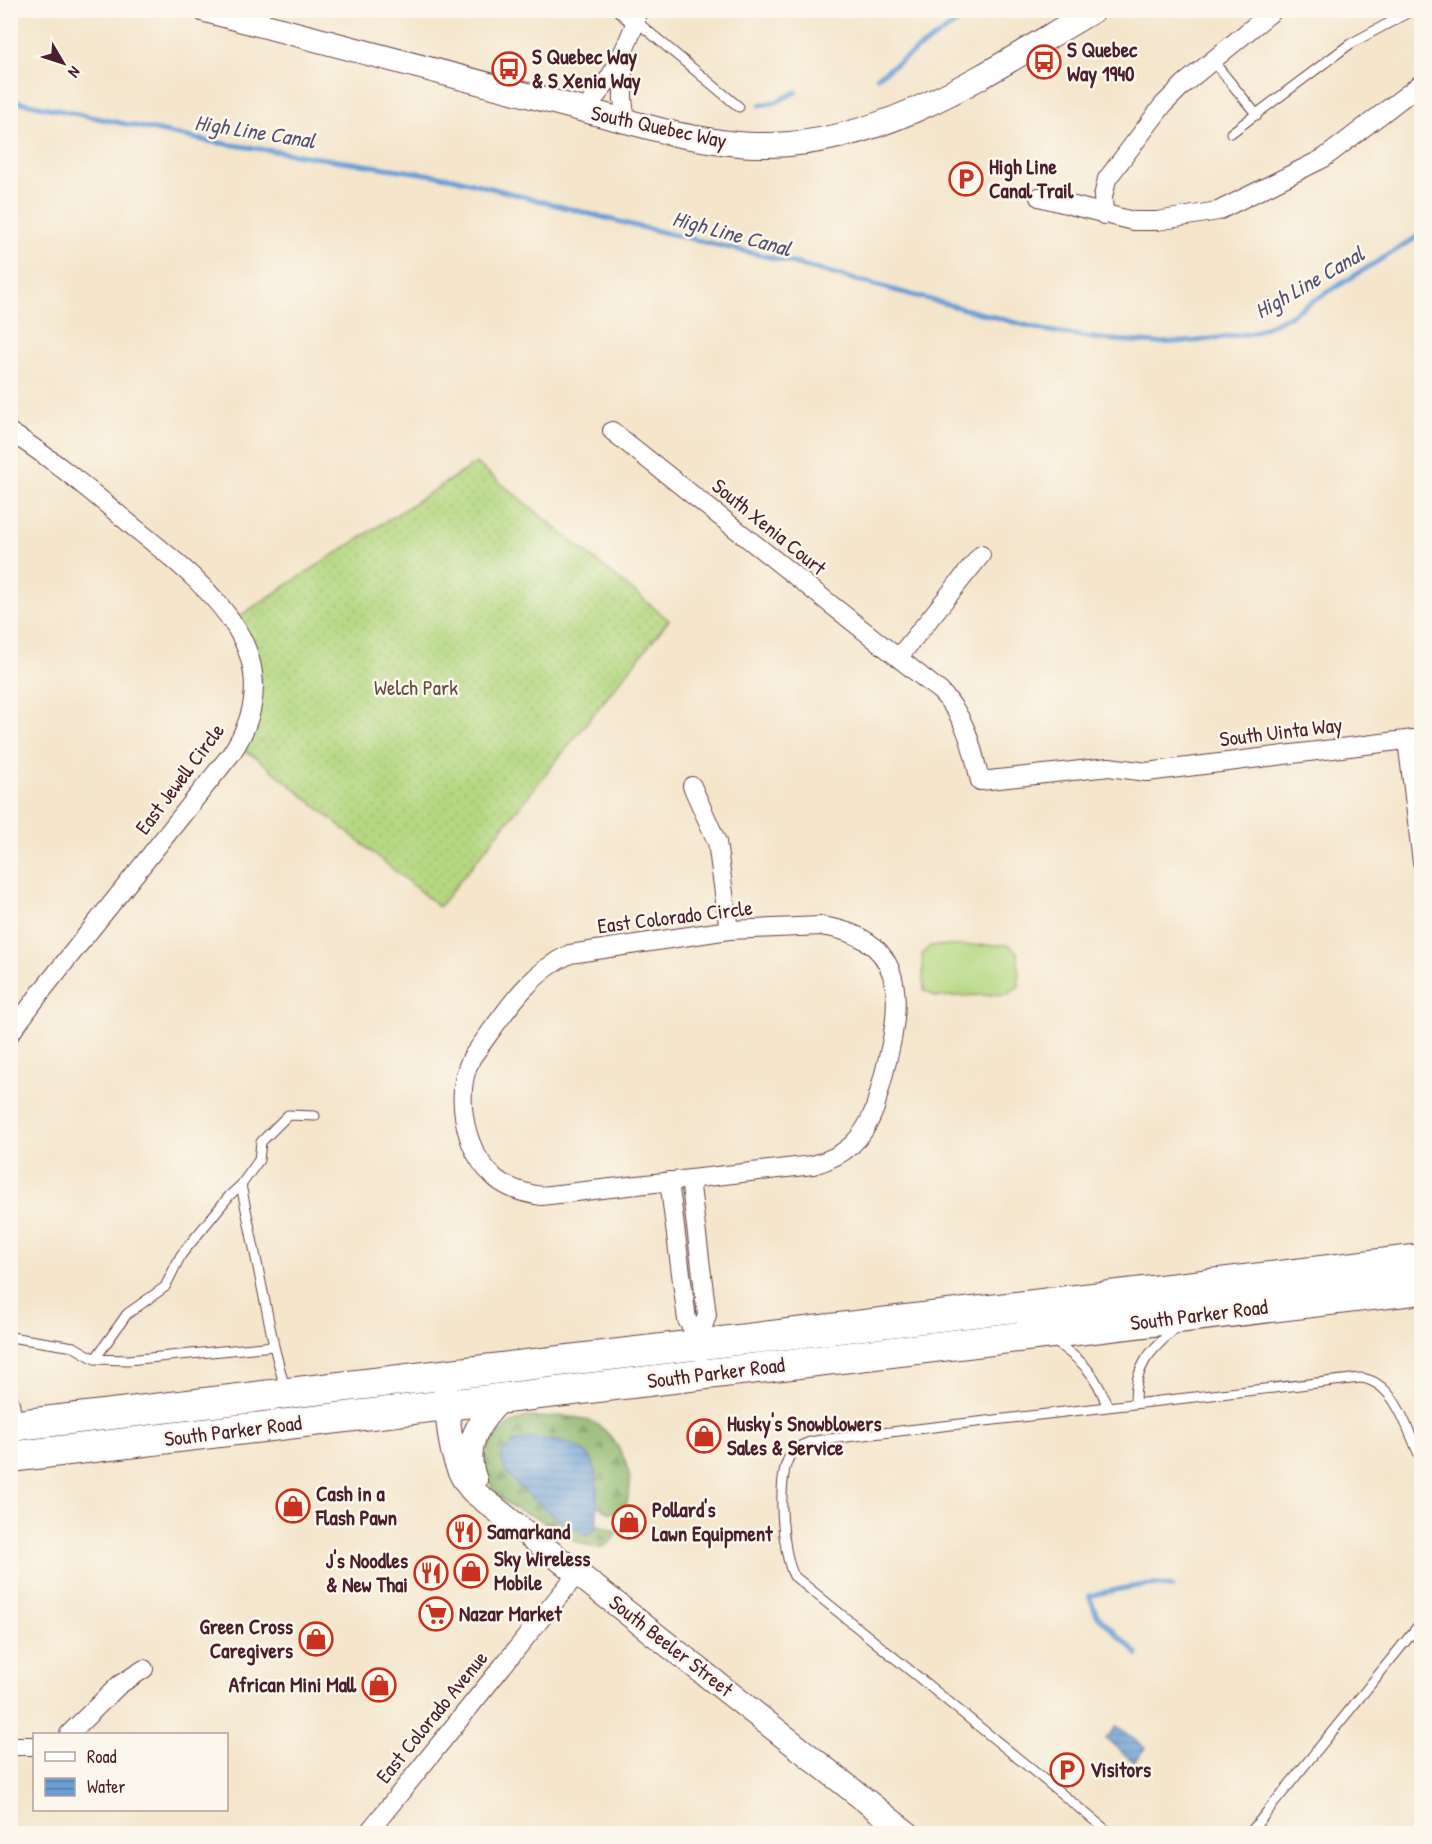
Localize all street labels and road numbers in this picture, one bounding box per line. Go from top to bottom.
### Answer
street label: South Quebec Way [589,98,730,155]
street label: South Xenia Court [706,472,833,582]
street label: South Uinta Way [1218,710,1344,753]
street label: East Jewell Circle [128,717,231,840]
street label: East Colorado Circle [596,893,754,940]
street label: South Parker Road [1129,1292,1269,1337]
street label: South Parker Road [646,1350,786,1395]
street label: South Parker Road [163,1408,303,1453]
street label: South Beeler Street [603,1588,740,1704]
street label: East Colorado Avenue [369,1644,494,1789]

